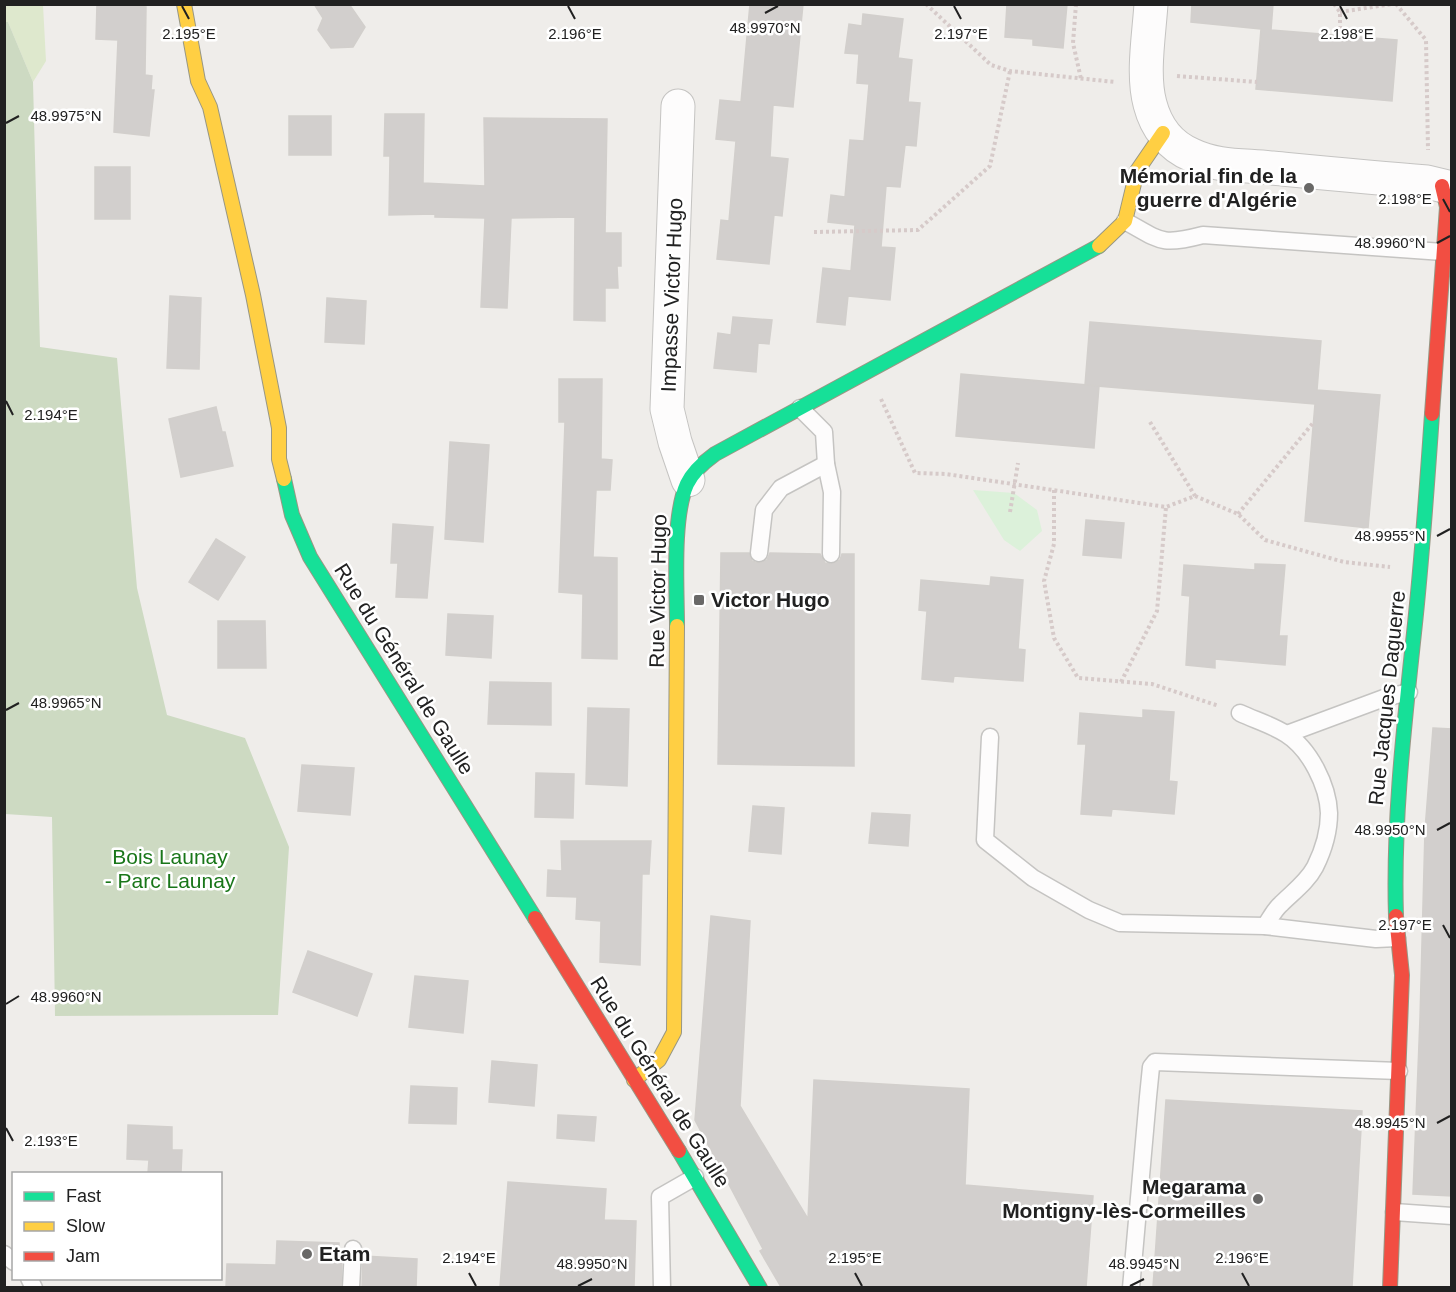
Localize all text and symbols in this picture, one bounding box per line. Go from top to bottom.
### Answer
text: 48.9970°N [729,19,801,36]
text: 2.195°E [162,25,216,42]
text: 2.196°E [548,25,602,42]
text: 2.197°E [934,25,988,42]
text: 2.198°E [1320,25,1374,42]
text: 48.9975°N [30,107,102,124]
place label: Mémorial fin de la guerre d'Algérie [1120,164,1297,211]
marker: Mémorial fin de la guerre d'Algérie [1302,181,1316,195]
text: 2.198°E [1378,190,1432,207]
street label: Impasse Victor Hugo [657,197,686,393]
text: 48.9960°N [1354,234,1426,251]
text: 2.194°E [24,406,78,423]
street label: Rue Victor Hugo [645,514,670,668]
text: 48.9955°N [1354,527,1426,544]
street label: Rue du Général de Gaulle [330,559,479,778]
place label: Victor Hugo [711,588,830,611]
street label: Rue Jacques Daguerre [1364,589,1409,807]
marker: Victor Hugo [692,593,706,607]
text: 48.9965°N [30,694,102,711]
text: 48.9950°N [1354,821,1426,838]
park label: Bois Launay - Parc Launay [105,845,236,892]
text: 2.197°E [1378,916,1432,933]
street label: Rue du Général de Gaulle [586,972,735,1191]
text: 48.9960°N [30,988,102,1005]
text: 48.9945°N [1354,1114,1426,1131]
text: 2.193°E [24,1132,78,1149]
legend [12,1172,222,1280]
place label: Megarama Montigny-lès-Cormeilles [1002,1175,1246,1222]
text: Fast [66,1186,101,1206]
marker: Megarama Montigny-lès-Cormeilles [1251,1192,1265,1206]
text: Slow [66,1216,106,1236]
place label: Etam [319,1242,370,1265]
text: Jam [66,1246,100,1266]
marker: Etam [300,1247,314,1261]
text: 2.194°E [442,1249,496,1266]
text: 2.195°E [828,1249,882,1266]
text: 2.196°E [1215,1249,1269,1266]
text: 48.9950°N [556,1255,628,1272]
text: 48.9945°N [1108,1255,1180,1272]

